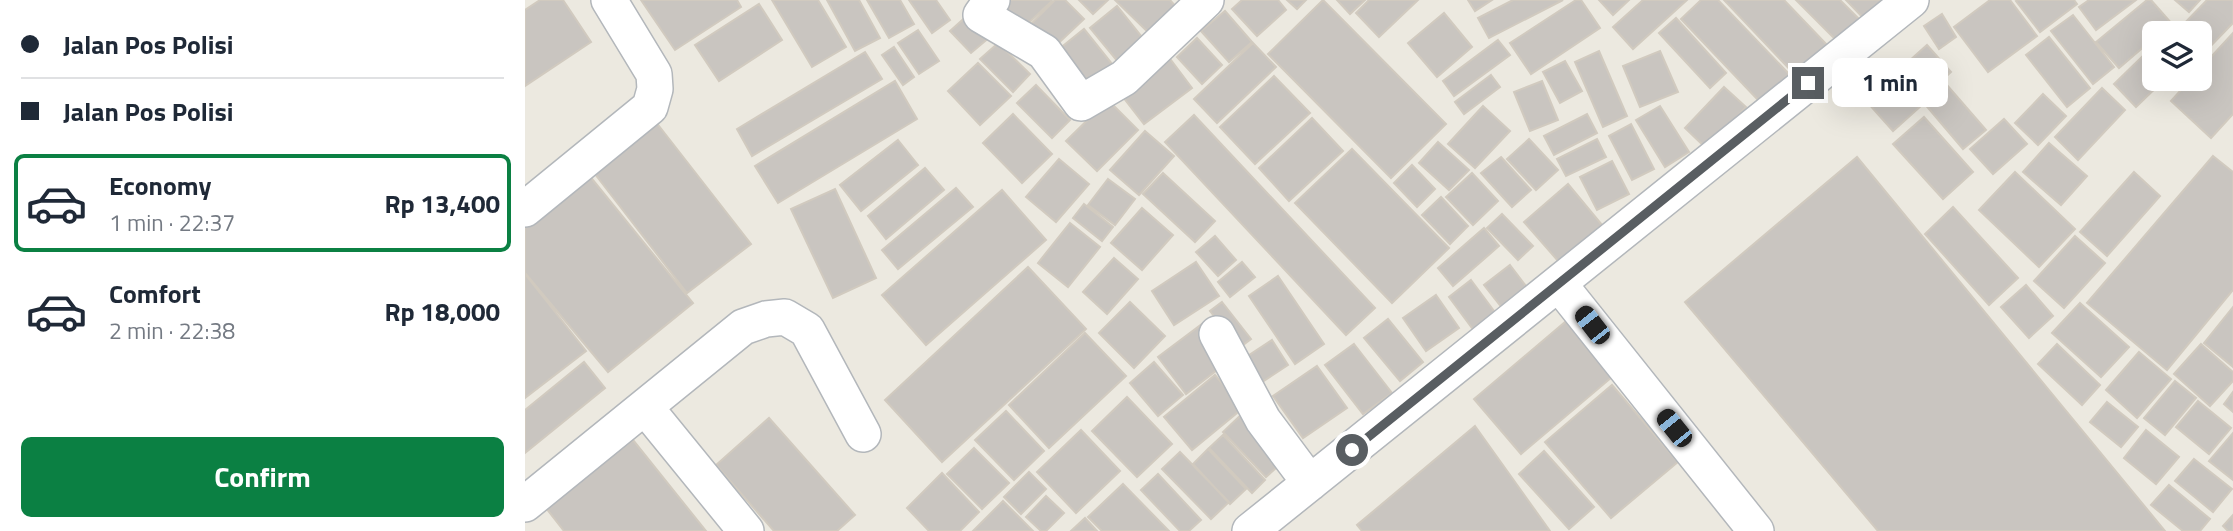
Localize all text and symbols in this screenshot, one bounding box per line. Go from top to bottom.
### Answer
map controls [2142,21,2212,91]
button: layers [2142,21,2212,91]
text: Jalan Pos Polisi [63,25,234,64]
callout: 1 min [1833,58,1948,108]
text: 1 min [1862,65,1918,100]
route end [1792,67,1824,99]
text: Jalan Pos Polisi [63,92,234,131]
text: Economy [109,166,211,205]
icon: car [25,172,88,235]
text: Rp 13,400 [384,184,500,223]
text: 1 min · 22:37 [109,205,235,240]
text: Comfort [109,274,201,313]
icon: car [25,280,88,343]
text: Rp 18,000 [384,292,500,331]
car [1571,302,1614,348]
text: 2 min · 22:38 [109,313,235,348]
car [1653,405,1696,451]
route start [1336,434,1368,466]
button: Confirm [21,437,504,517]

